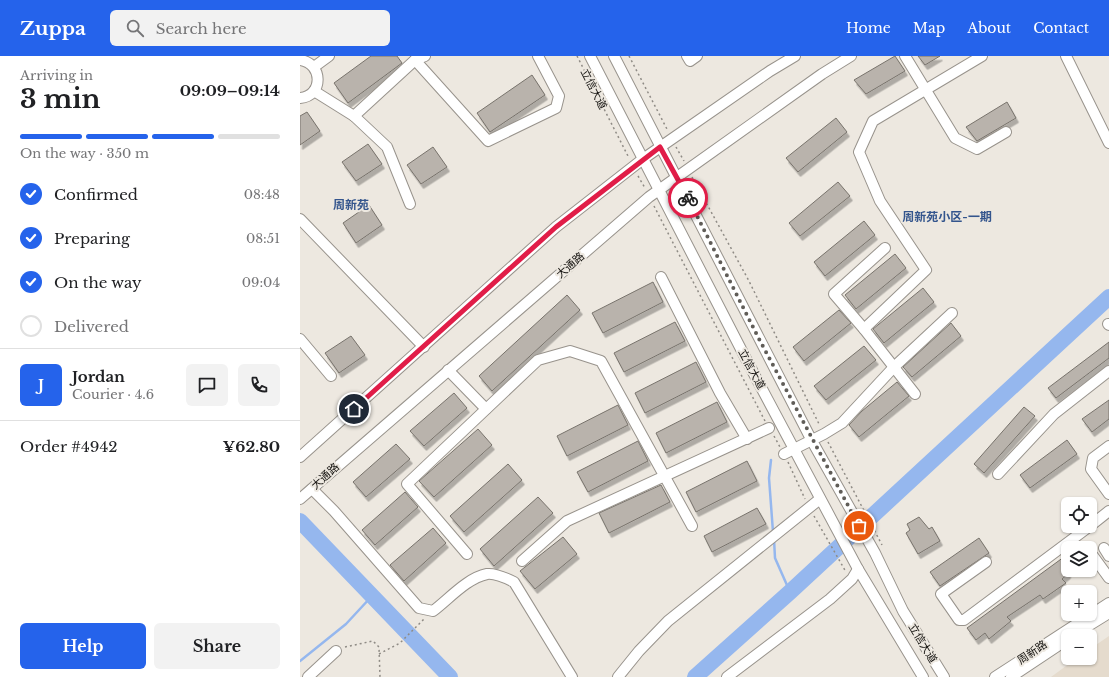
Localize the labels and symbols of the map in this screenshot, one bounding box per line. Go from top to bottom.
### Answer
street label: 立信大道 [578,66,610,112]
courier [668,178,708,218]
district label: 周新苑 [333,197,369,212]
district label: 周新苑小区-一期 [902,209,992,224]
street label: 大通路 [553,249,587,281]
street label: 立信大道 [735,346,769,392]
pin [337,392,371,426]
street label: 大通路 [308,460,342,492]
pin [842,509,876,543]
street label: 立信大道 [906,621,940,665]
street label: 周新路 [1014,637,1050,667]

